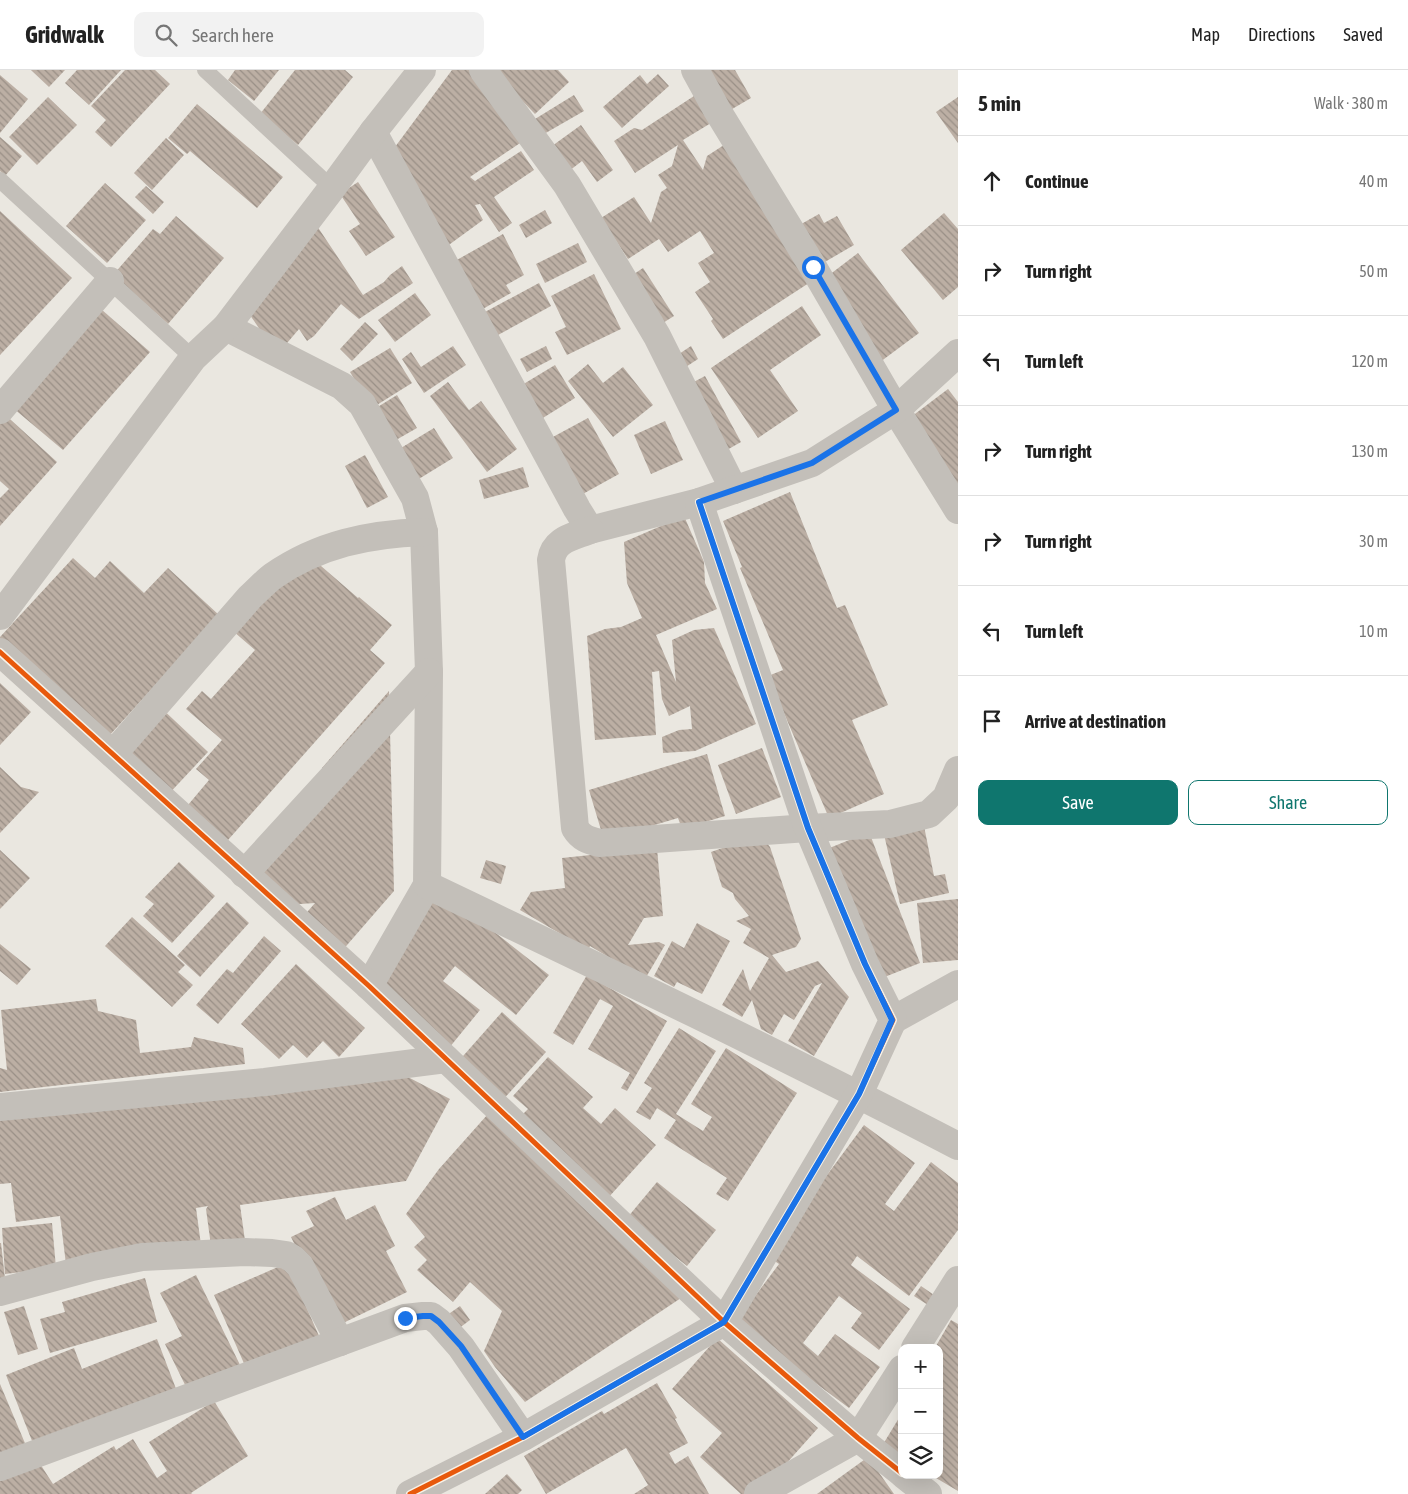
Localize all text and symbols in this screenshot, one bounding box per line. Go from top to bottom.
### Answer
search box [134,12,484,57]
text: Gridwalk [25,21,104,48]
icon: search [152,21,180,49]
text: Search here [192,24,274,46]
text: Map [1191,24,1220,45]
text: Directions [1248,24,1315,45]
text: Saved [1343,24,1383,45]
text: 5 min [978,91,1021,115]
text: Walk · 380 m [1314,94,1388,112]
icon: ahead [978,167,1006,195]
text: Continue [1025,170,1089,192]
text: 40 m [1359,172,1388,190]
route start [802,256,825,279]
icon: right [978,257,1006,285]
text: Turn right [1025,260,1092,282]
text: 50 m [1359,262,1388,280]
icon: left [978,347,1006,375]
text: Turn left [1025,350,1083,372]
text: 120 m [1352,352,1388,370]
icon: right [978,437,1006,465]
text: Turn right [1025,440,1092,462]
text: 130 m [1352,442,1388,460]
icon: right [978,527,1006,555]
text: Turn right [1025,530,1092,552]
text: 30 m [1359,532,1388,550]
icon: left [978,617,1006,645]
text: Turn left [1025,620,1083,642]
text: 10 m [1359,622,1388,640]
icon: arrive [978,707,1006,735]
text: Arrive at destination [1025,710,1166,732]
button: Save [978,780,1178,825]
button: Share [1188,780,1388,825]
route end [394,1307,417,1330]
map controls [898,1344,943,1479]
button: + [898,1344,943,1389]
button: − [898,1389,943,1434]
button: layers [898,1434,943,1479]

